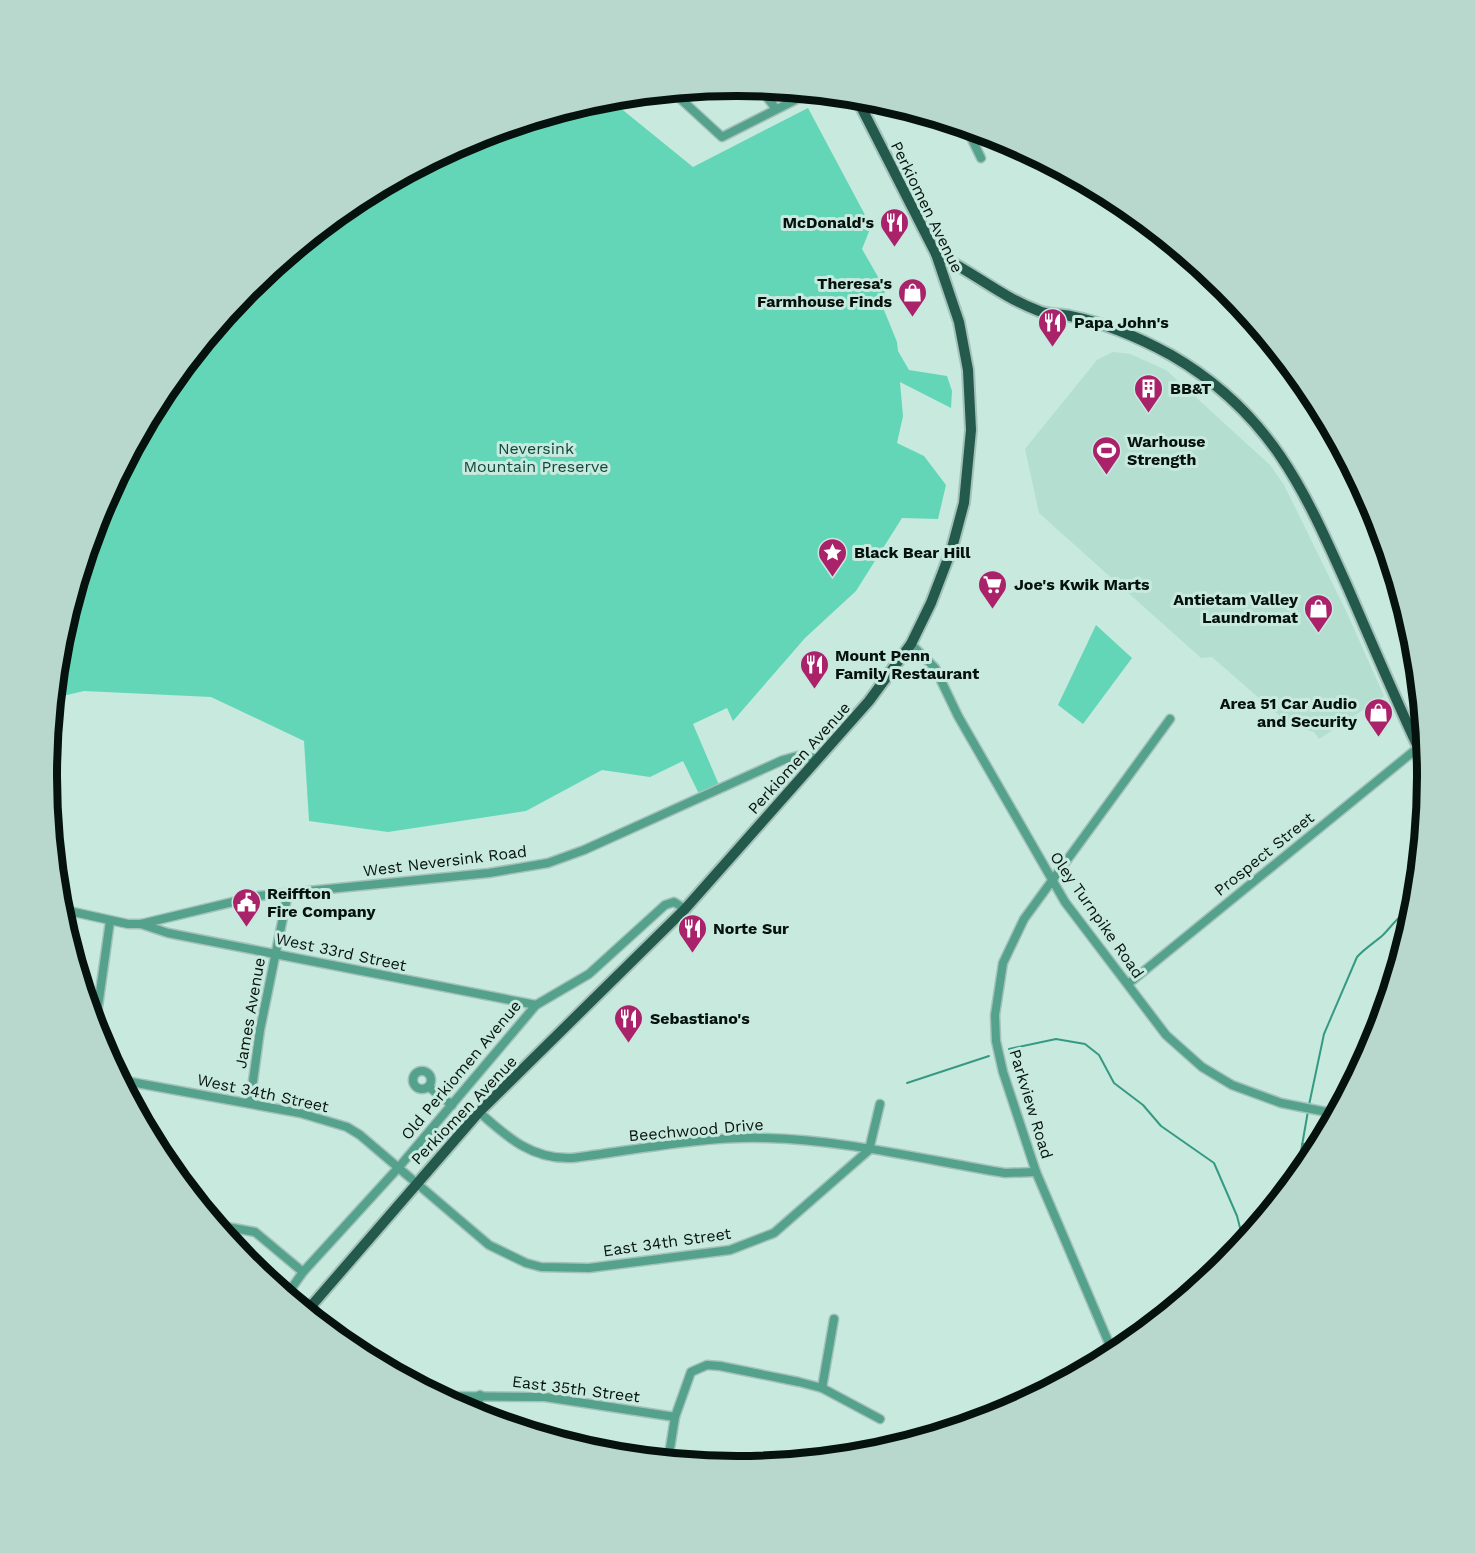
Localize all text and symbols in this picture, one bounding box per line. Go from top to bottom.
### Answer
street label: Perkiomen Avenue [887,138,967,276]
restaurant icon: McDonald's [879,206,911,248]
place label: McDonald's [782,213,874,232]
place label: Theresa's Farmhouse Finds [757,274,892,311]
shop icon: Theresa's Farmhouse Finds [897,276,929,318]
restaurant icon: Papa John's [1037,306,1069,348]
place label: Papa John's [1074,313,1169,332]
building icon: BB&T [1133,372,1165,414]
place label: BB&T [1170,379,1212,398]
place label: Warhouse Strength [1127,432,1206,469]
sports icon: Warhouse Strength [1090,434,1122,476]
park label: Neversink Mountain Preserve [463,439,609,476]
place icon: Black Bear Hill [817,536,849,578]
place label: Black Bear Hill [854,543,971,562]
supermarket icon: Joe's Kwik Marts [977,568,1009,610]
place label: Joe's Kwik Marts [1014,575,1150,594]
place label: Antietam Valley Laundromat [1173,590,1299,627]
shop icon: Antietam Valley Laundromat [1303,592,1335,634]
place label: Mount Penn Family Restaurant [835,646,979,683]
restaurant icon: Mount Penn Family Restaurant [798,648,830,690]
place label: Area 51 Car Audio and Security [1220,694,1358,731]
shop icon: Area 51 Car Audio and Security [1362,696,1394,738]
street label: Perkiomen Avenue [744,698,854,818]
street label: Prospect Street [1210,808,1318,900]
street label: West Neversink Road [362,842,528,880]
street label: Oley Turnpike Road [1046,848,1148,982]
place label: Reiffton Fire Company [267,884,376,921]
public building icon: Reiffton Fire Company [230,886,262,928]
restaurant icon: Norte Sur [676,912,708,954]
place label: Norte Sur [713,919,789,938]
street label: West 33rd Street [274,929,408,975]
street label: James Avenue [231,956,269,1070]
street label: Old Perkiomen Avenue [397,996,525,1144]
restaurant icon: Sebastiano's [613,1002,645,1044]
place label: Sebastiano's [650,1009,750,1028]
street label: Parkview Road [1005,1047,1057,1161]
street label: Perkiomen Avenue [407,1051,521,1169]
street label: West 34th Street [195,1070,331,1116]
street label: Beechwood Drive [628,1115,764,1145]
street label: East 34th Street [602,1224,733,1260]
street label: East 35th Street [511,1372,641,1406]

